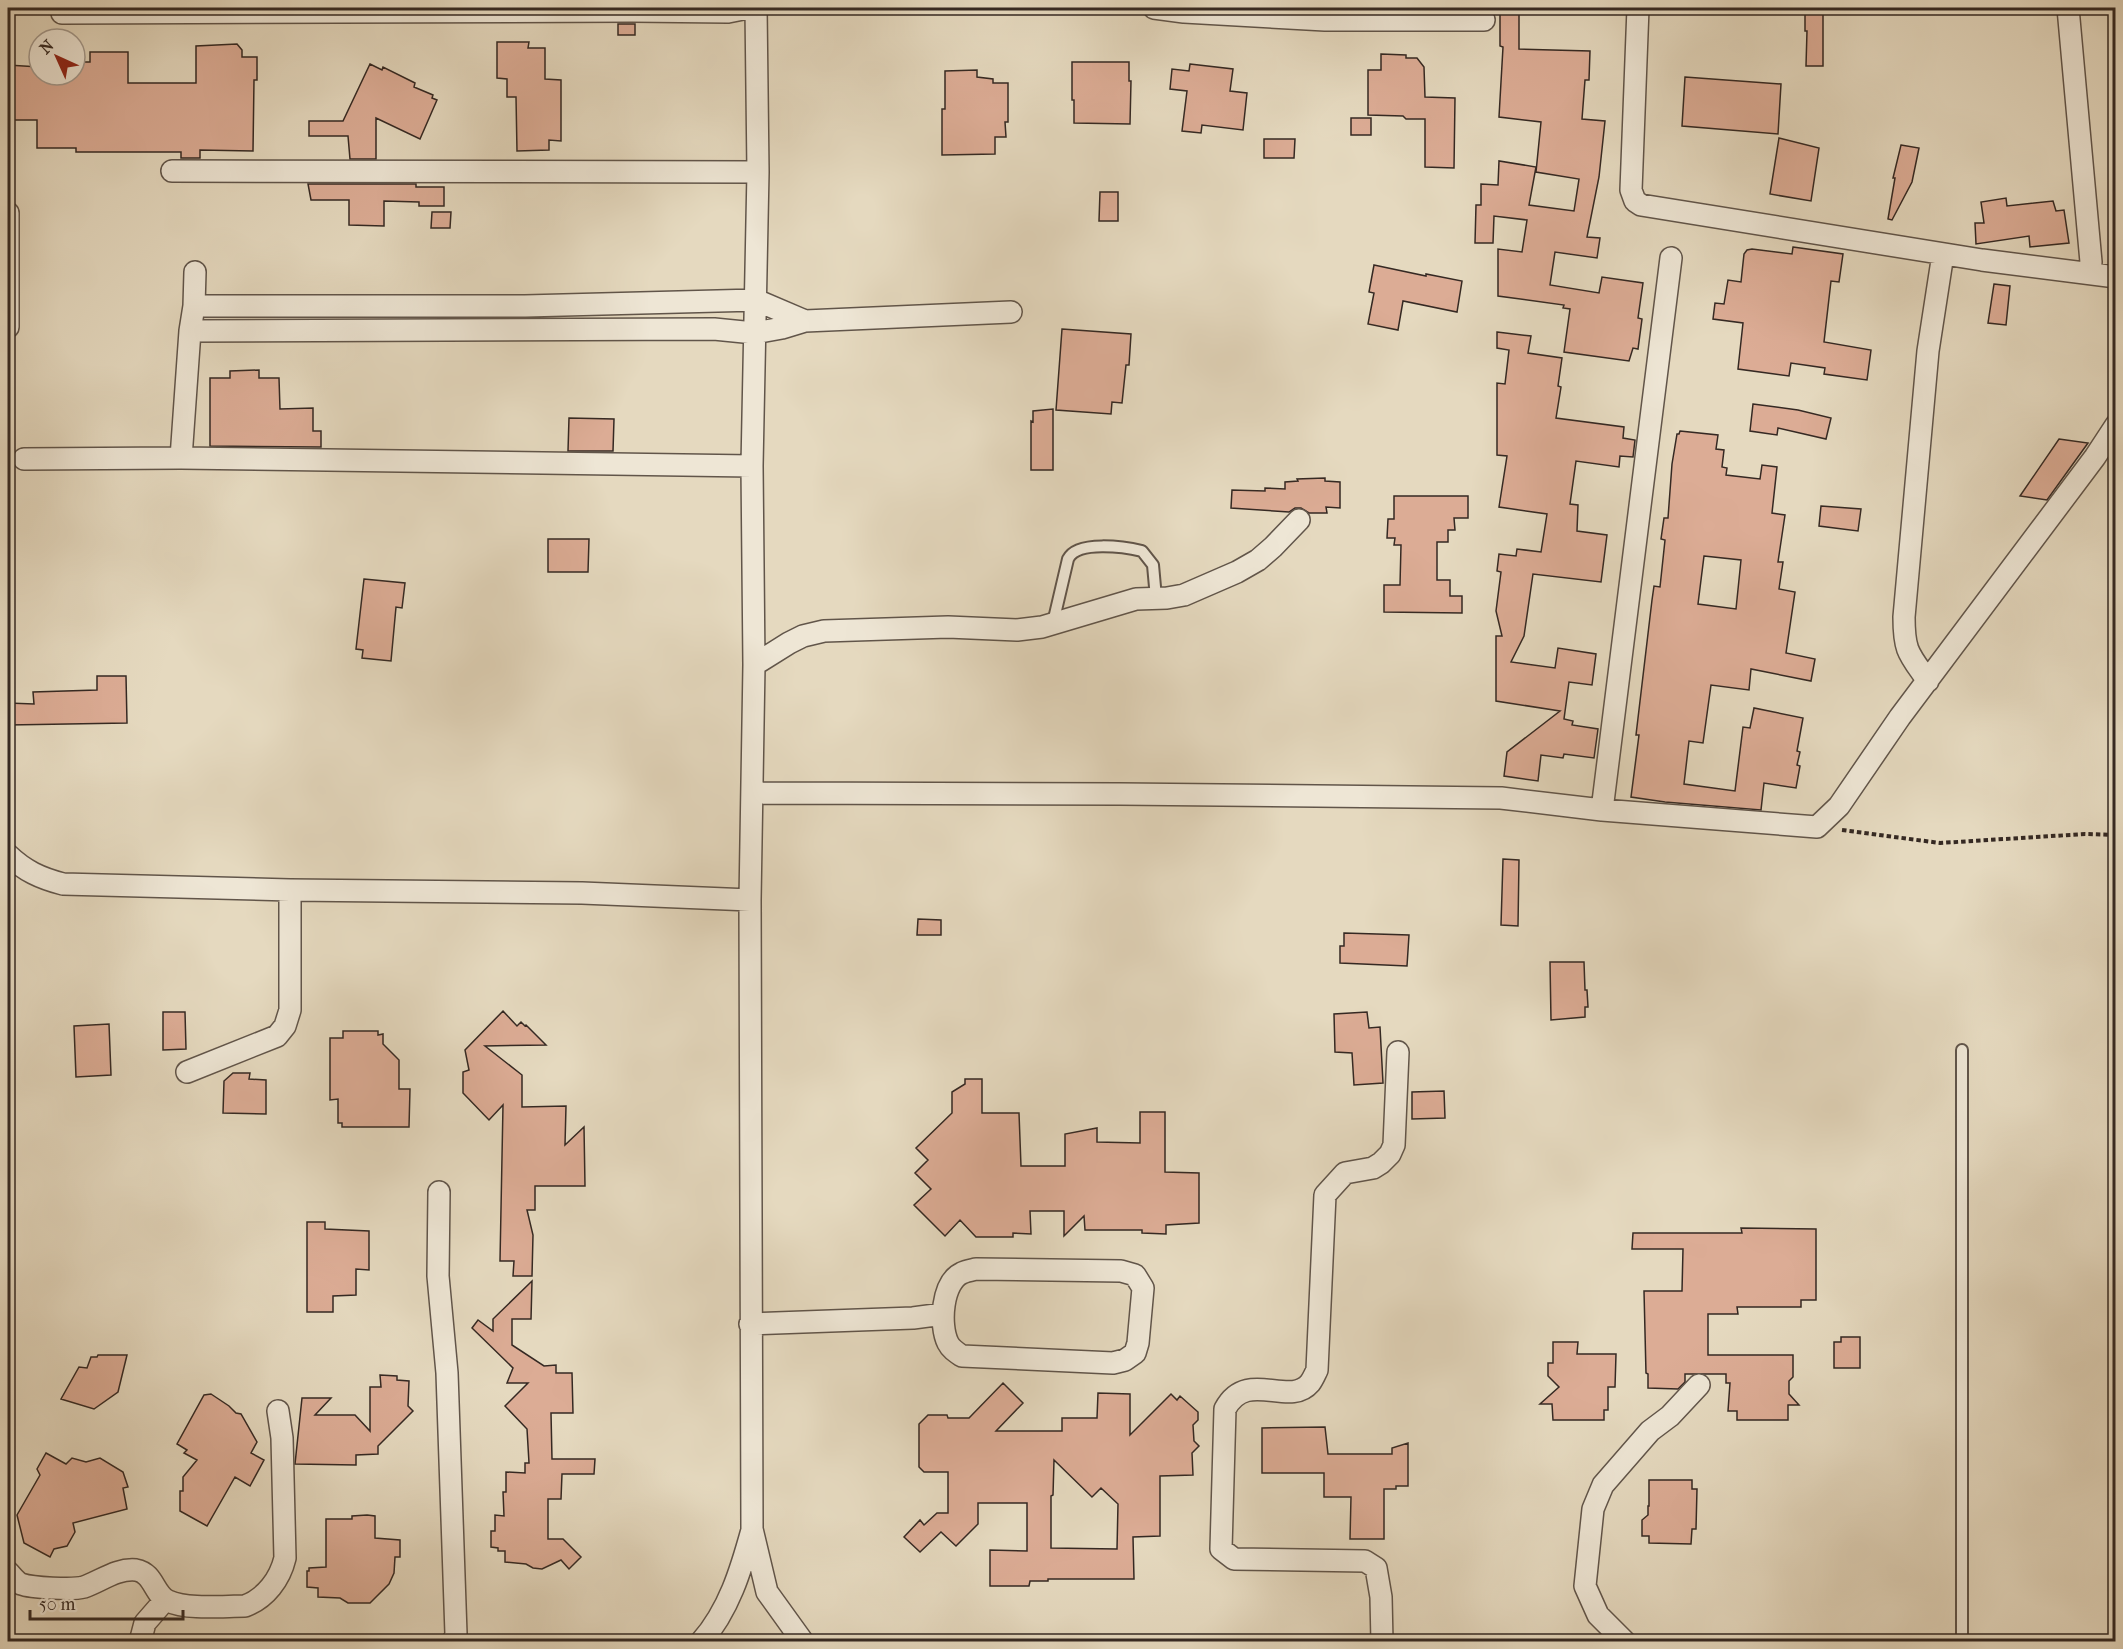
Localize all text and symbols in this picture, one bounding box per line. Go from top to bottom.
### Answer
north arrow [27,27,87,87]
text: N [36,35,58,58]
scale bar [30,1583,183,1621]
text: 50 m [39,1594,76,1615]

